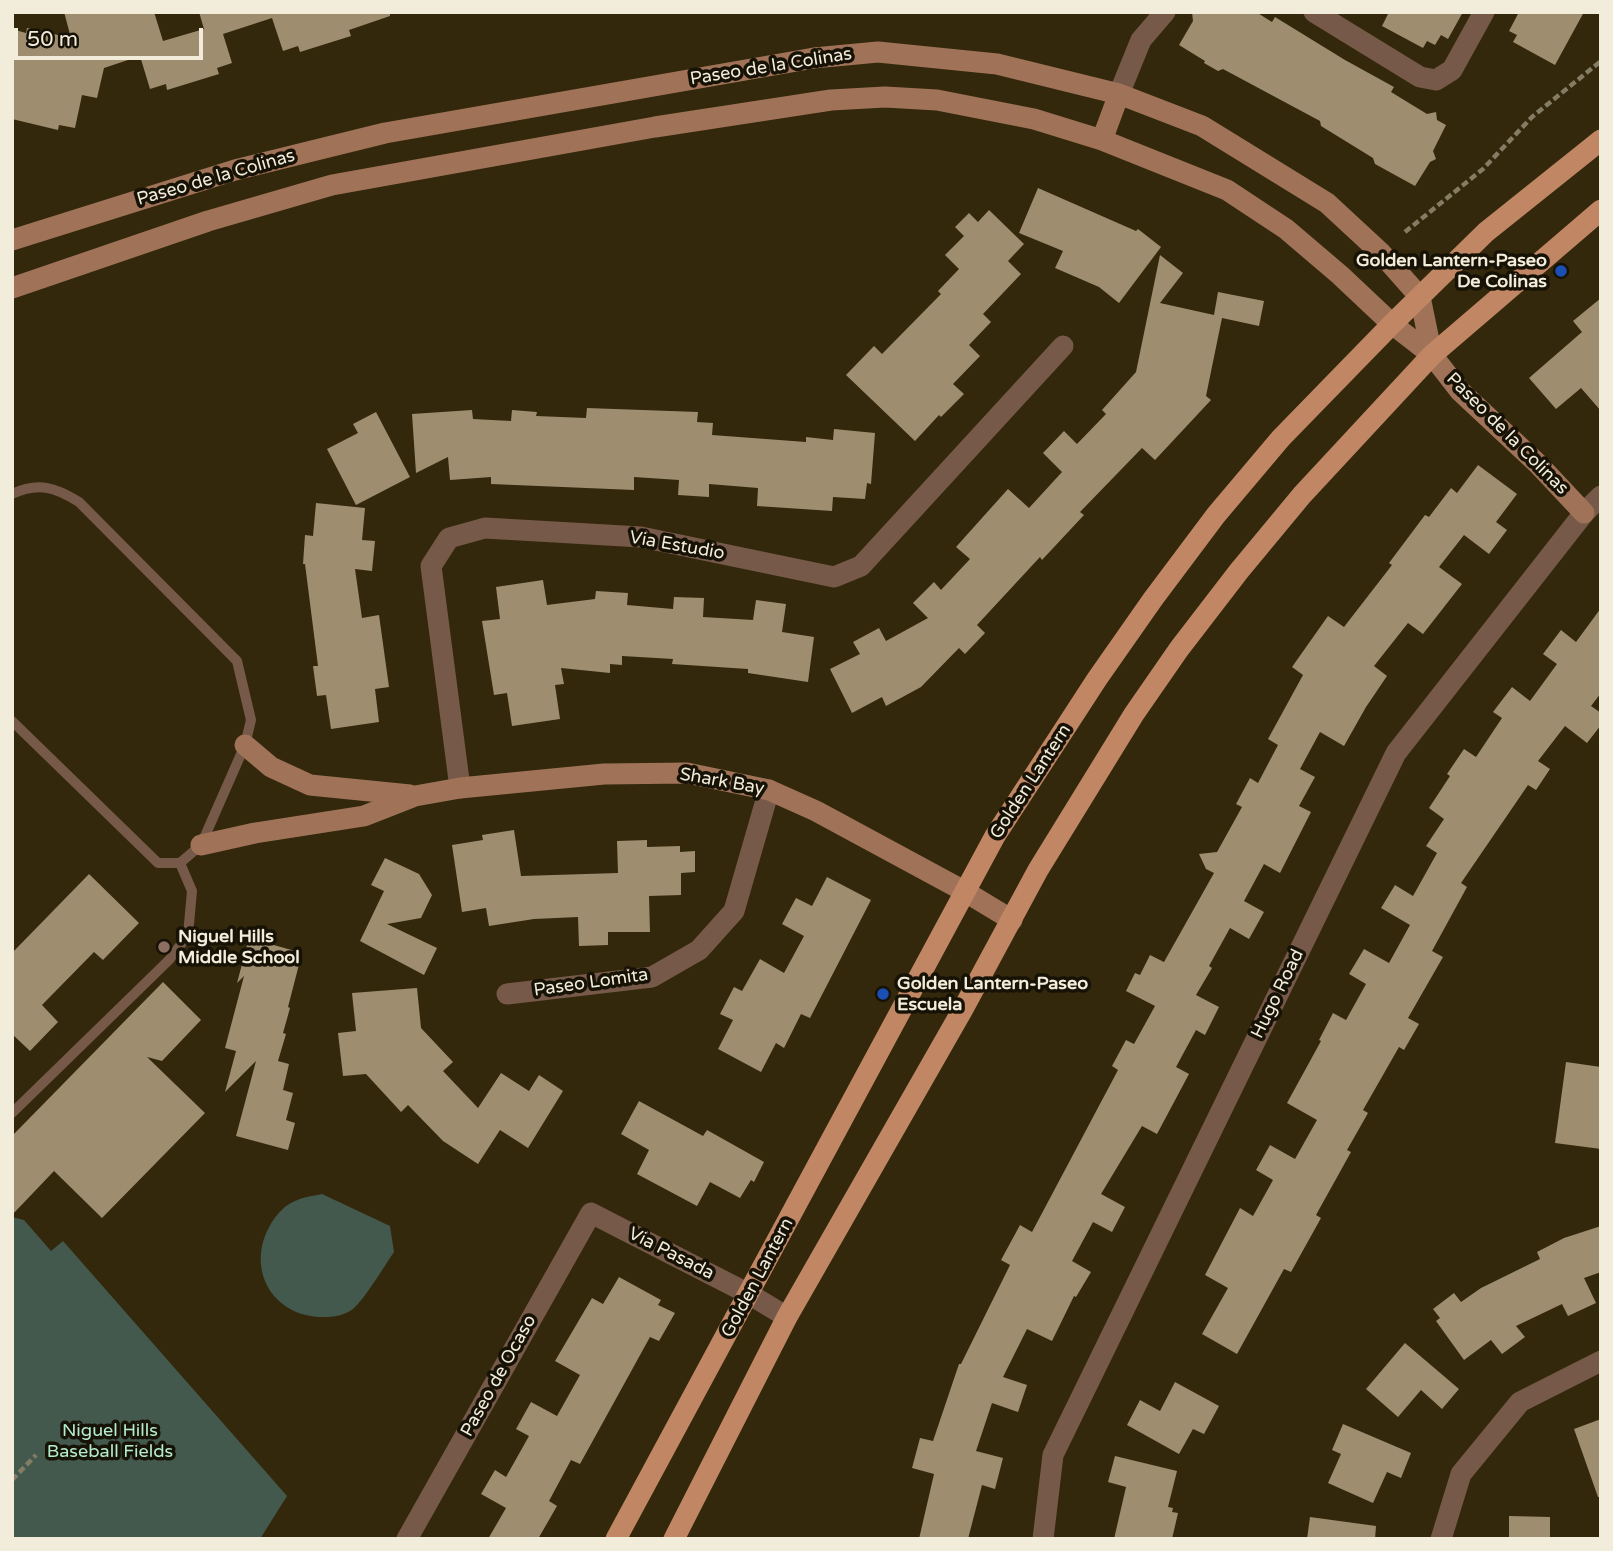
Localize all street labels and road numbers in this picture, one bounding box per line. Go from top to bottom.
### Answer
street label: Paseo de la Colinas [689,44,853,90]
street label: Paseo de la Colinas [134,145,298,211]
street label: Paseo de la Colinas [1442,369,1572,499]
street label: Via Estudio [628,527,726,565]
street label: Golden Lantern [986,721,1076,843]
street label: Shark Bay [678,764,766,800]
street label: Hugo Road [1247,946,1309,1042]
street label: Paseo Lomita [532,964,650,1002]
street label: Golden Lantern [717,1215,799,1341]
street label: Via Pasada [624,1223,718,1285]
street label: Paseo de Ocaso [457,1311,541,1441]

